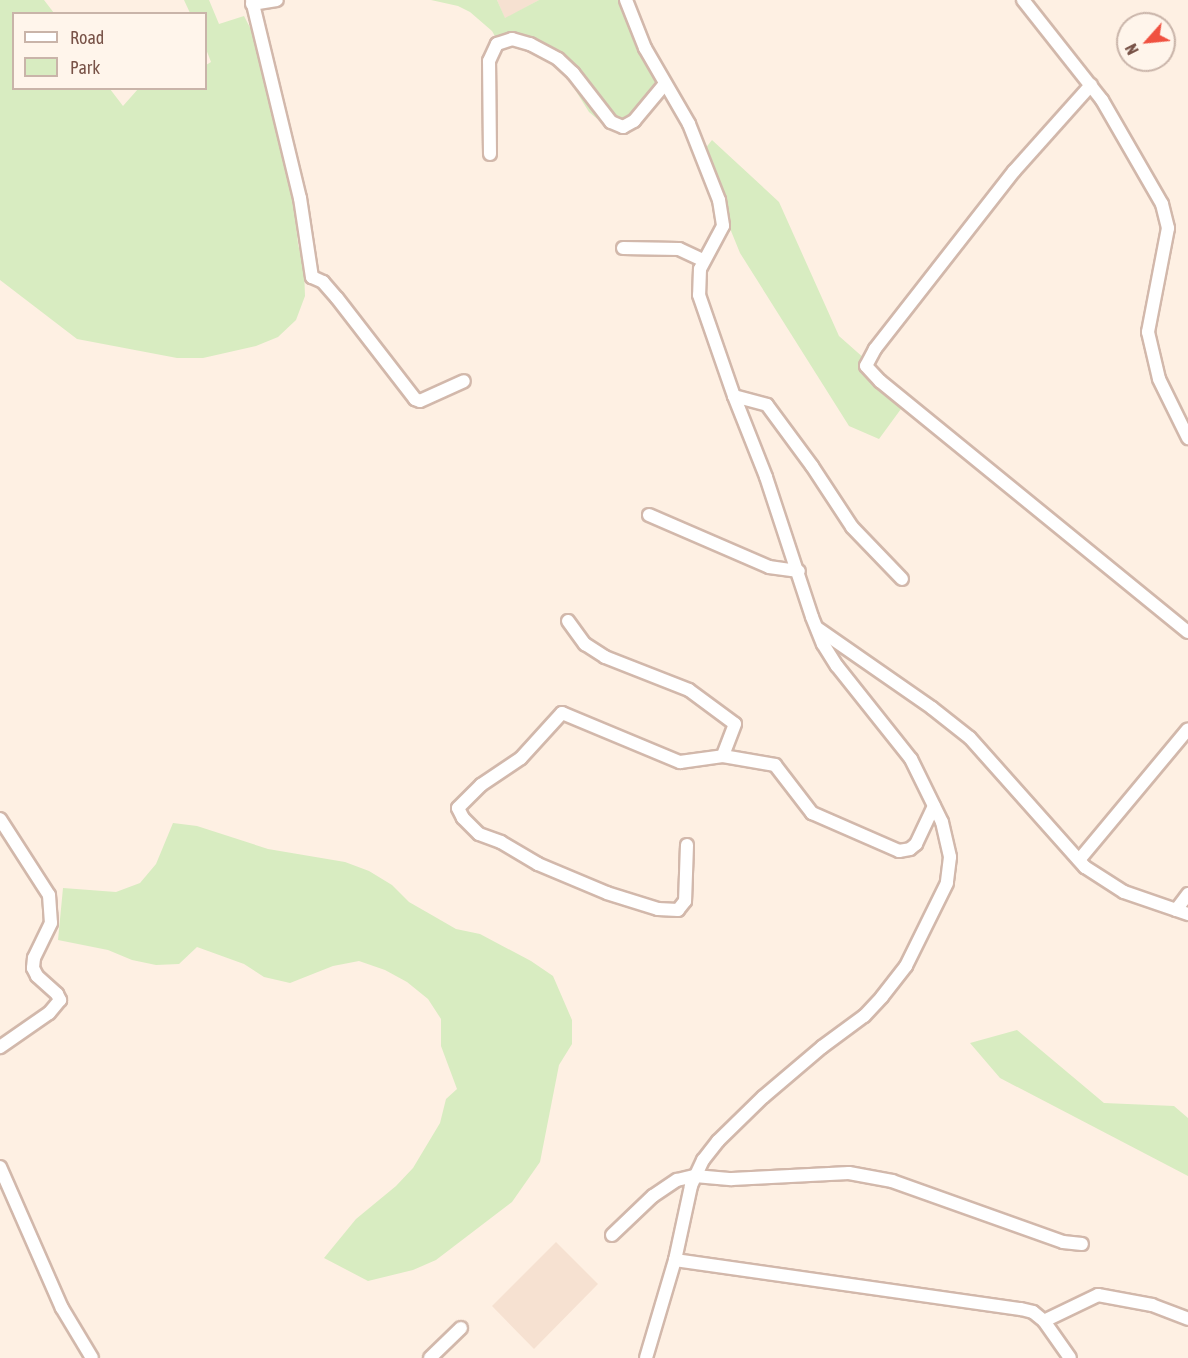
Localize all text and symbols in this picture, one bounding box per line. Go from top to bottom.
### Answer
legend [12,12,207,90]
north arrow [1116,12,1176,72]
text: Road [70,27,104,48]
text: N [1122,41,1142,58]
text: Park [70,57,100,78]

